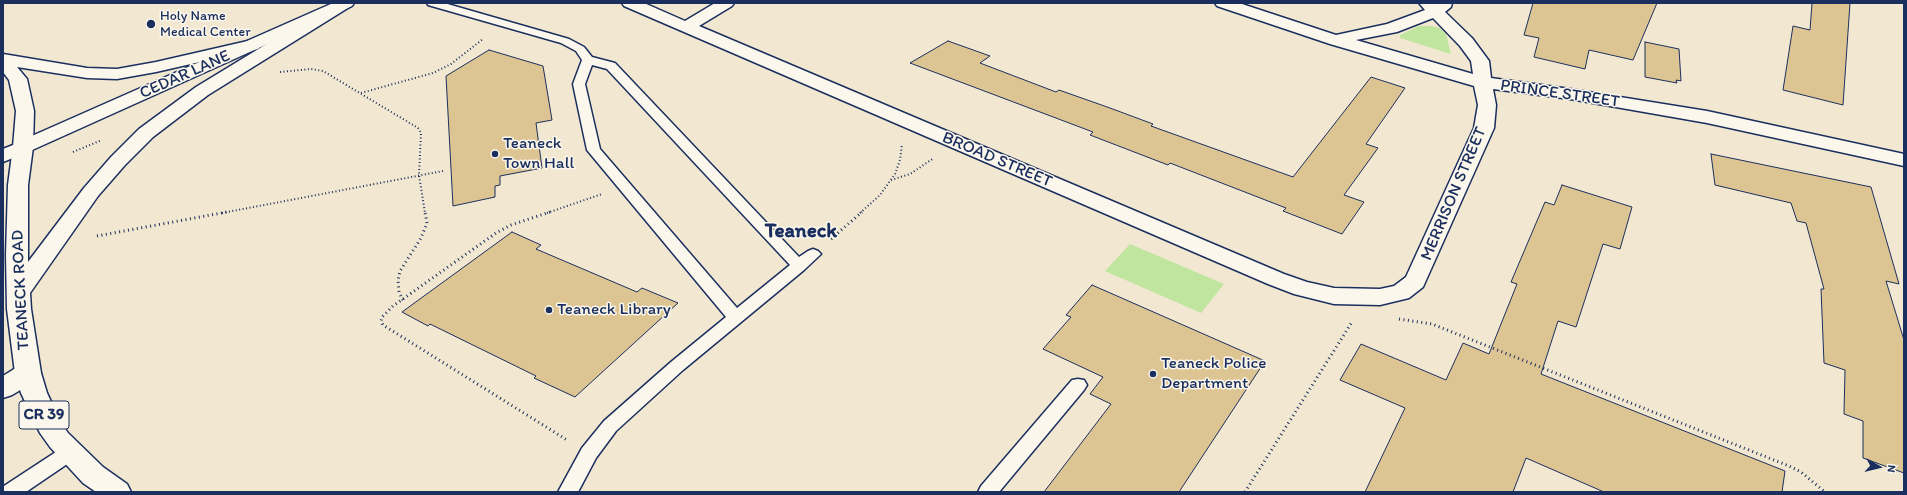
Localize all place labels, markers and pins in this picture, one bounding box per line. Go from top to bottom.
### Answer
place label: Holy Name Medical Center [160,8,251,40]
marker: Holy Name Medical Center [145,18,157,30]
place label: Teaneck Town Hall [503,134,574,174]
marker: Teaneck Town Hall [490,149,500,159]
place label: Teaneck Library [557,300,671,320]
marker: Teaneck Library [544,305,554,315]
place label: Teaneck Police Department [1161,354,1266,394]
marker: Teaneck Police Department [1148,369,1158,379]

